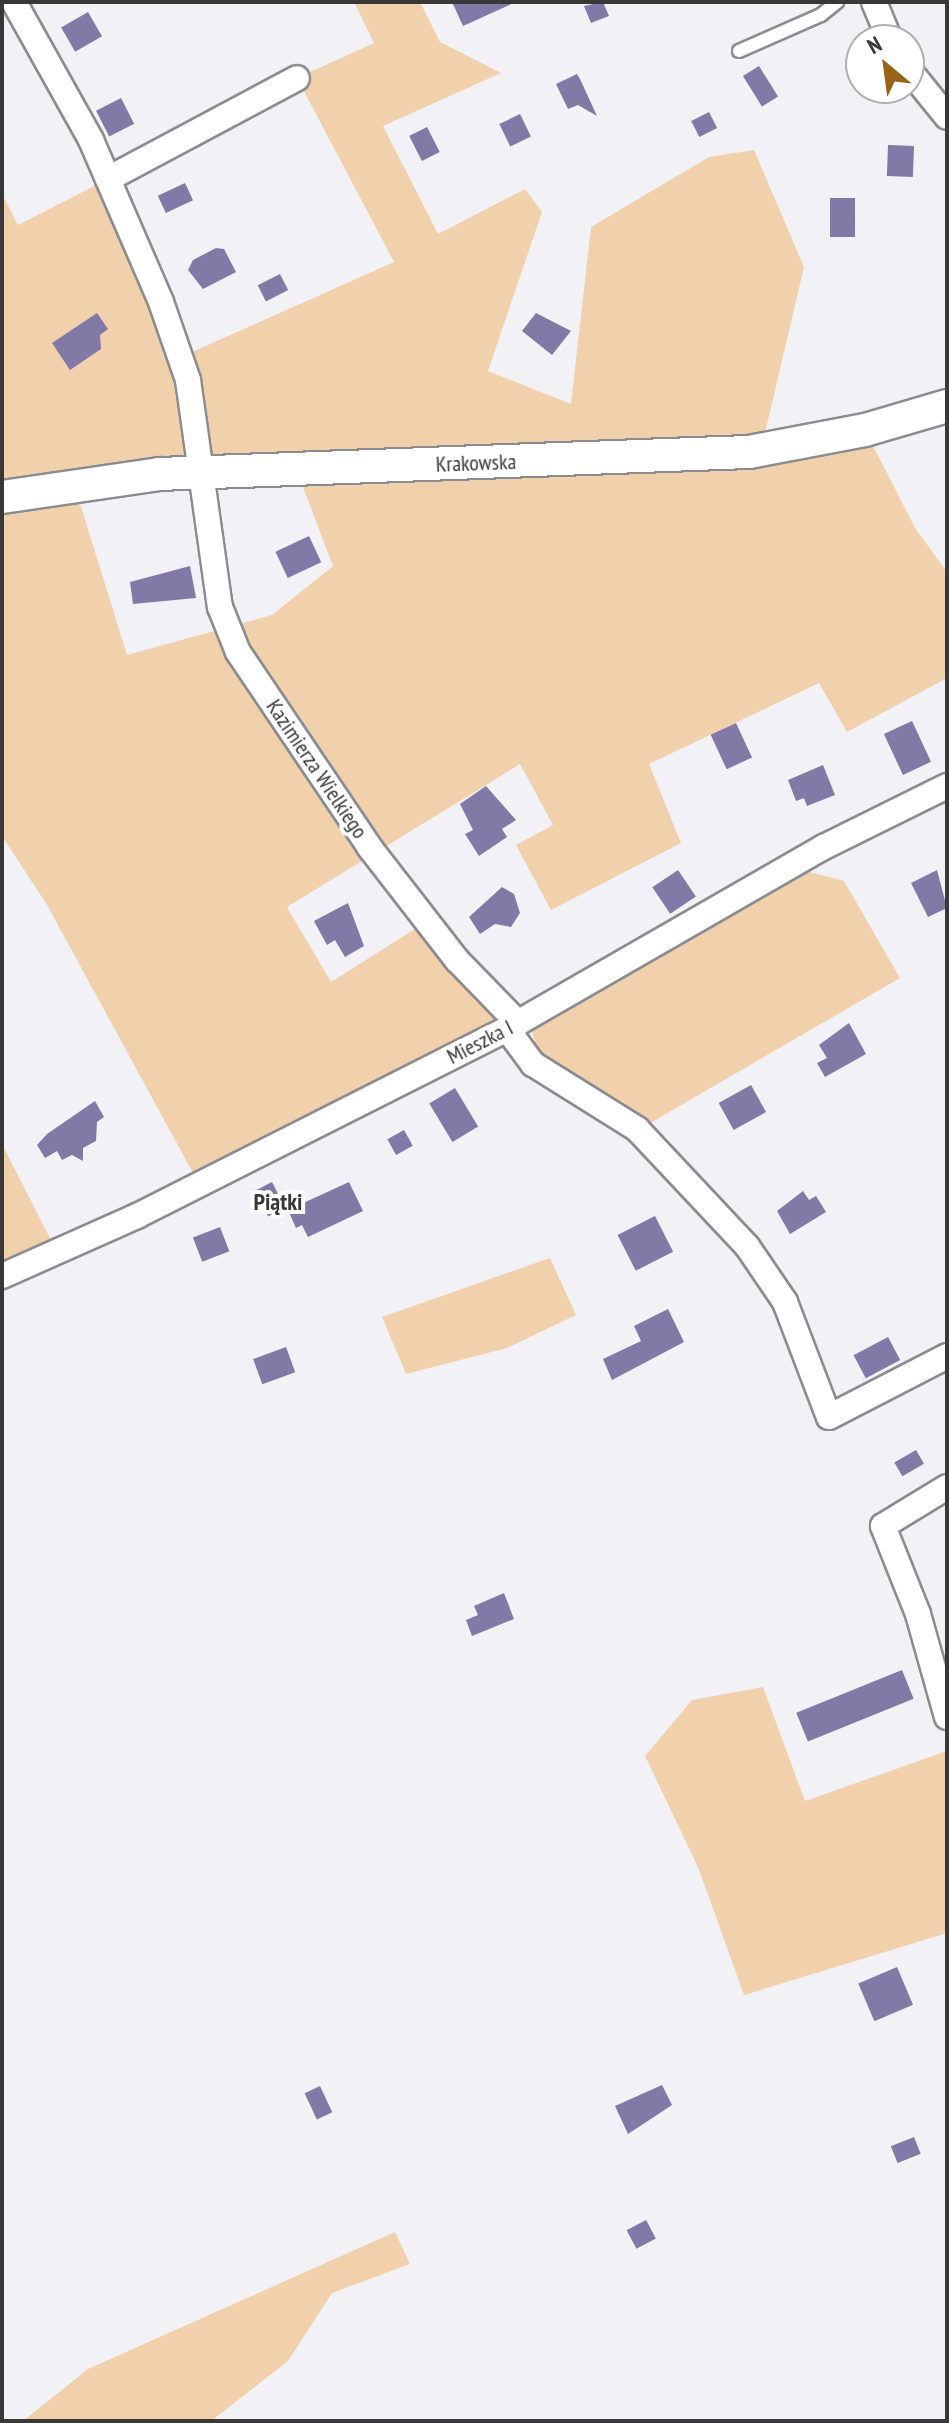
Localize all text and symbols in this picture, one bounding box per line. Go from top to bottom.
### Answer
north arrow [845,24,925,104]
text: N [862,30,886,60]
street label: Krakowska [435,448,517,478]
street label: Kazimierza Wielkiego [261,694,373,844]
street label: Mieszka I [443,1014,517,1070]
district label: Piątki [253,1188,303,1216]

